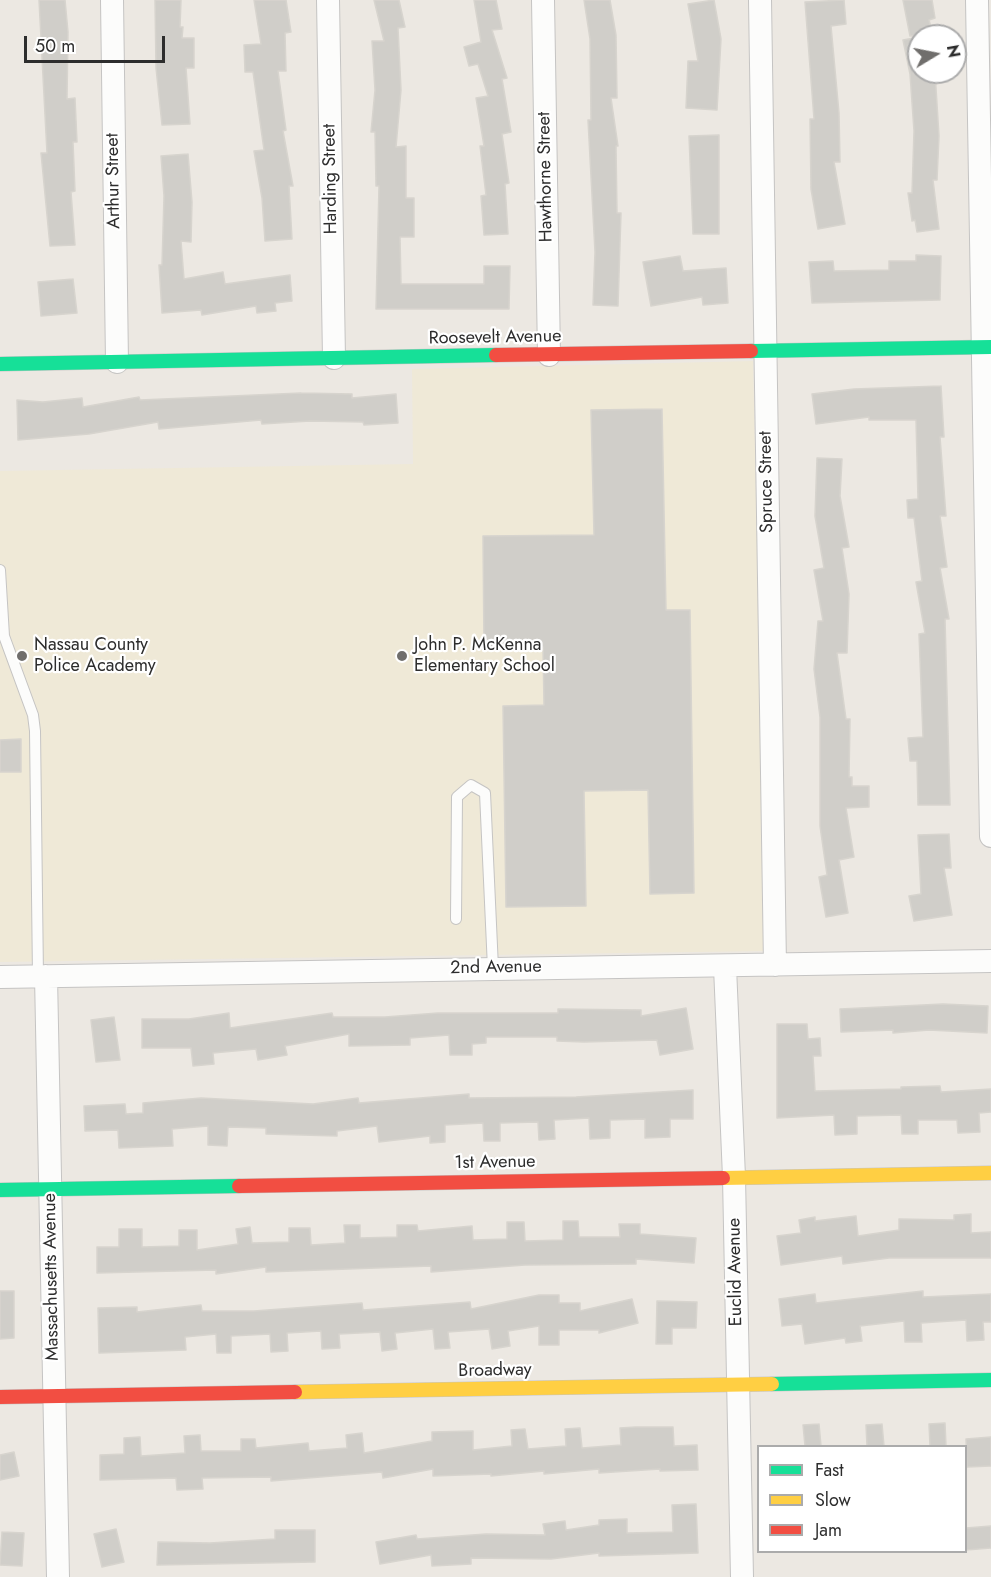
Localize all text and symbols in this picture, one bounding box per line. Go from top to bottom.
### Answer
scale bar [27,24,168,62]
north arrow [907,24,967,84]
text: 50 m [35,33,75,59]
text: N [941,43,966,59]
street label: Hawthorne Street [534,112,558,242]
street label: Harding Street [319,123,343,235]
street label: Arthur Street [102,133,126,229]
street label: Roosevelt Avenue [428,326,562,350]
street label: Spruce Street [755,431,779,533]
place label: Nassau County Police Academy [34,635,156,678]
place label: John P. McKenna Elementary School [414,635,555,678]
marker: Nassau County Police Academy [15,649,29,663]
marker: John P. McKenna Elementary School [395,649,409,663]
street label: 2nd Avenue [450,956,542,980]
street label: 1st Avenue [454,1151,536,1175]
street label: Massachusetts Avenue [40,1193,64,1361]
street label: Euclid Avenue [724,1218,748,1326]
street label: Broadway [458,1360,532,1382]
legend [757,1445,967,1553]
text: Fast [815,1457,844,1483]
text: Slow [815,1487,851,1513]
text: Jam [815,1517,842,1543]

